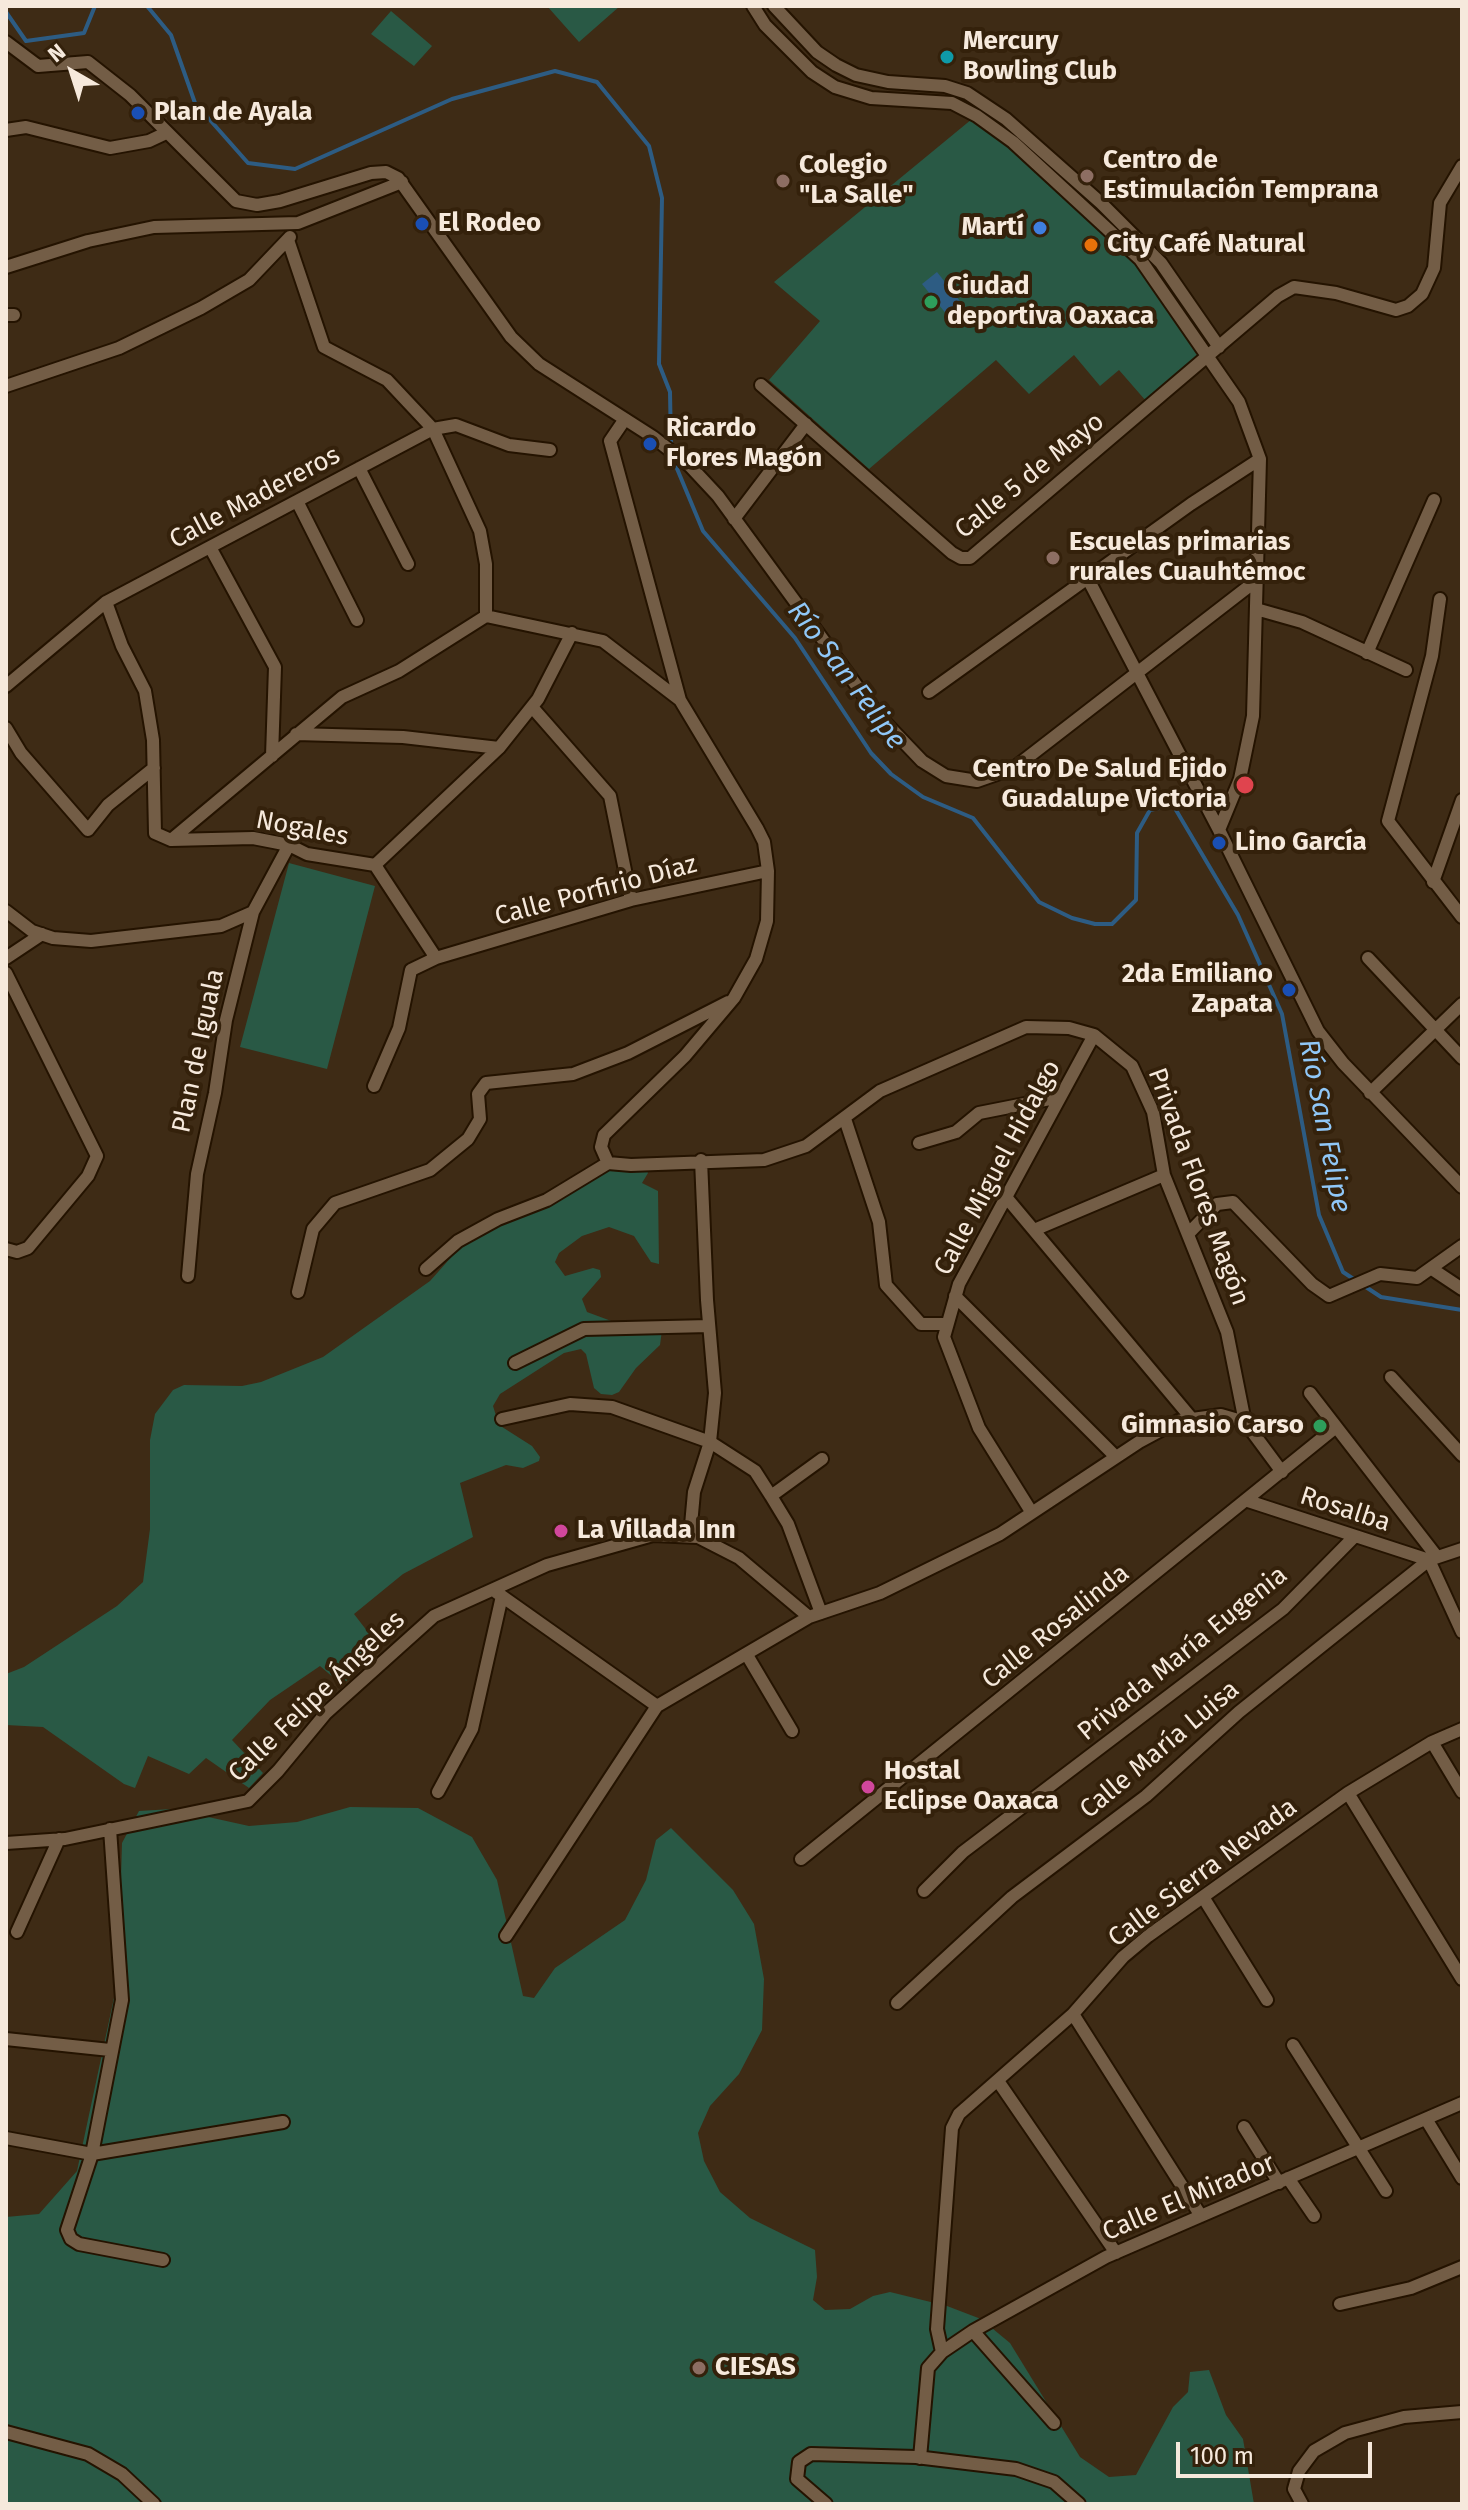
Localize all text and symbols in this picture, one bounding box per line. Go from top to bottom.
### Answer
place label: Mercury Bowling Club [963,26,1117,88]
north arrow [32,32,112,112]
text: N [42,38,71,68]
marker: Mercury Bowling Club [938,48,956,66]
place label: Plan de Ayala [154,97,313,129]
marker: Plan de Ayala [129,104,147,122]
place label: Centro de Estimulación Temprana [1103,145,1379,206]
place label: Colegio "La Salle" [799,150,914,212]
marker: Centro de Estimulación Temprana [1078,167,1096,185]
marker: Colegio "La Salle" [774,172,792,190]
place label: El Rodeo [438,208,541,240]
place label: Martí [962,212,1024,244]
marker: El Rodeo [413,215,431,233]
marker: Martí [1031,219,1049,237]
place label: City Café Natural [1107,229,1305,261]
marker: City Café Natural [1082,236,1100,254]
place label: Ciudad deportiva Oaxaca [947,271,1154,332]
marker: Ciudad deportiva Oaxaca [922,293,940,311]
street label: Calle 5 de Mayo [949,406,1111,546]
place label: Ricardo Flores Magón [666,413,822,474]
marker: Ricardo Flores Magón [641,435,659,453]
street label: Calle Madereros [164,440,346,556]
place label: Escuelas primarias rurales Cuauhtémoc [1069,527,1306,588]
marker: Escuelas primarias rurales Cuauhtémoc [1044,549,1062,567]
water label: Río San Felipe [780,596,912,756]
place label: Centro De Salud Ejido Guadalupe Victoria [972,754,1227,816]
marker: Centro De Salud Ejido Guadalupe Victoria [1234,774,1256,796]
street label: Nogales [253,805,351,853]
place label: Lino García [1235,827,1367,859]
marker: Lino García [1210,834,1228,852]
street label: Calle Porfirio Díaz [492,849,700,933]
place label: 2da Emiliano Zapata [1122,959,1273,1020]
street label: Plan de Iguala [166,966,232,1136]
marker: 2da Emiliano Zapata [1280,981,1298,999]
water label: Río San Felipe [1291,1036,1357,1216]
street label: Calle Miguel Hidalgo [928,1055,1068,1281]
street label: Privada Flores Magón [1141,1064,1255,1310]
place label: Gimnasio Carso [1121,1410,1304,1442]
marker: Gimnasio Carso [1311,1417,1329,1435]
street label: Rosalba [1296,1481,1394,1539]
place label: La Villada Inn [577,1515,736,1547]
marker: La Villada Inn [552,1522,570,1540]
street label: Calle Rosalinda [976,1558,1136,1696]
street label: Privada María Eugenia [1072,1560,1294,1748]
street label: Calle Felipe Ángeles [222,1605,412,1789]
street label: Calle María Luisa [1074,1674,1246,1826]
place label: Hostal Eclipse Oaxaca [884,1756,1059,1818]
marker: Hostal Eclipse Oaxaca [859,1778,877,1796]
street label: Calle Sierra Nevada [1102,1792,1304,1954]
street label: Calle El Mirador [1098,2148,1280,2248]
place label: CIESAS [715,2352,796,2384]
marker: CIESAS [690,2359,708,2377]
scale bar [1180,2426,1376,2476]
text: 100 m [1190,2442,1254,2470]

